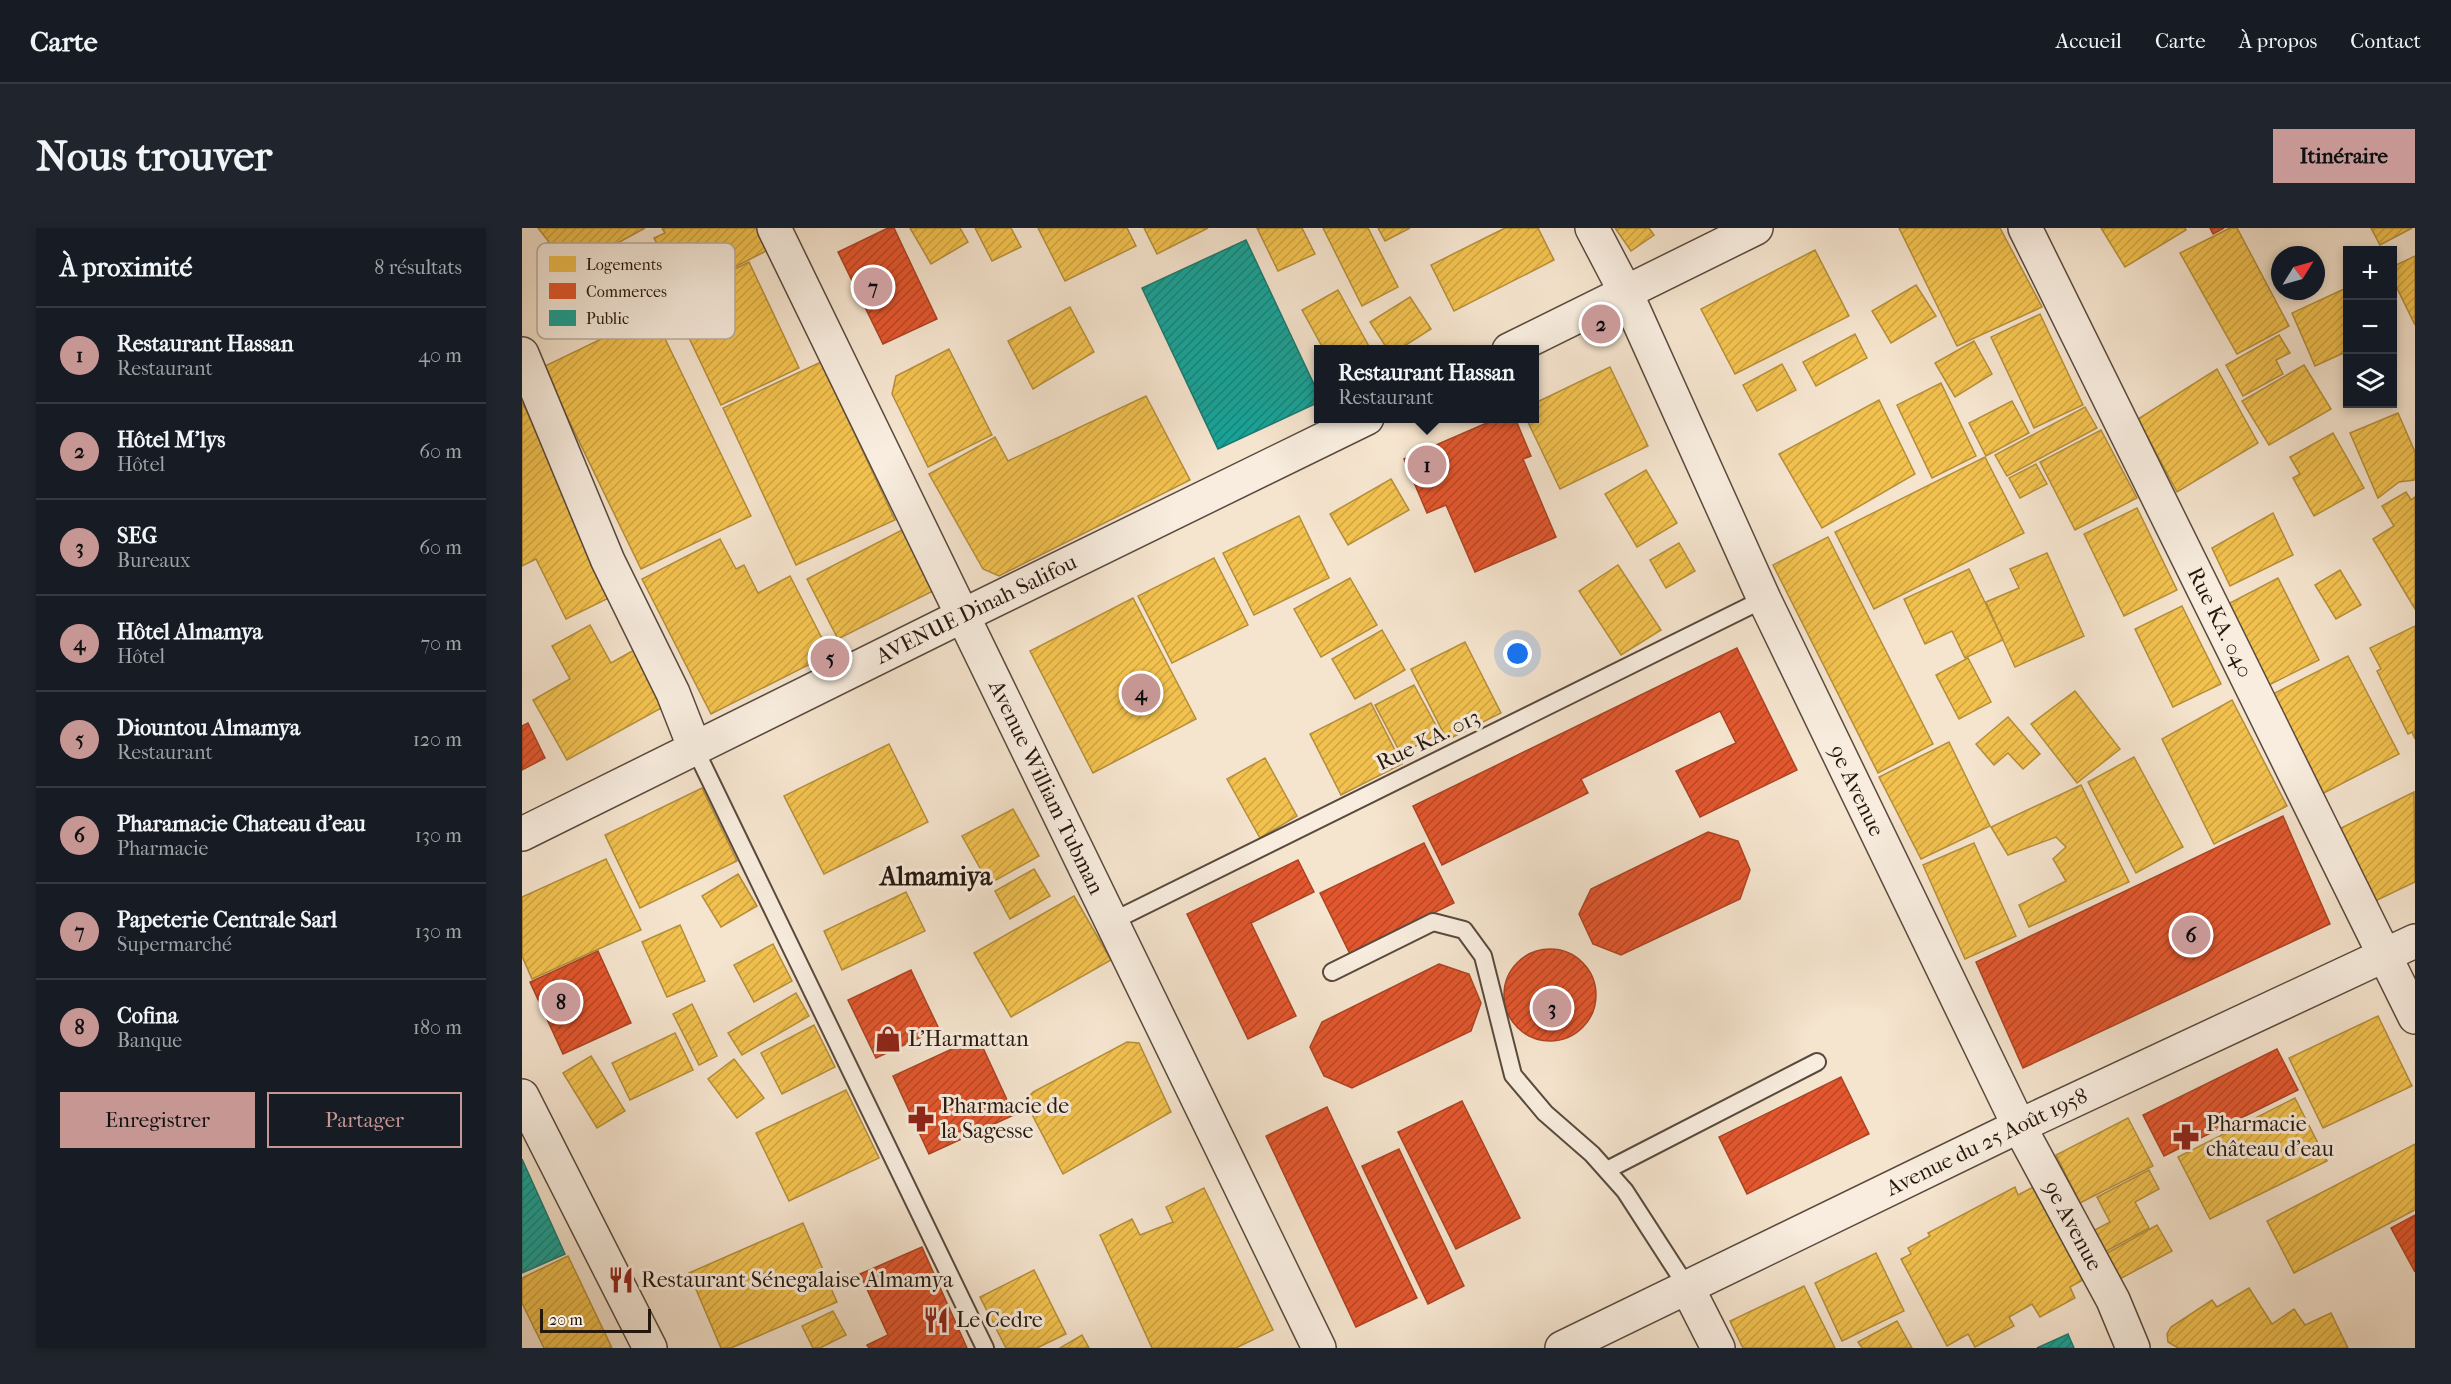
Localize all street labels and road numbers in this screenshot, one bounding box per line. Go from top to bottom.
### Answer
street label: AVENUE Dinah Salifou [871,549,1082,670]
street label: Rue KA. 040 [2182,563,2258,682]
street label: Avenue William Tubman [983,675,1109,899]
street label: Rue KA. 013 [1372,704,1484,776]
street label: 9e Avenue [1824,741,1890,841]
street label: Avenue du 25 Août 1958 [1881,1083,2092,1202]
street label: 9e Avenue [2038,1176,2108,1275]

